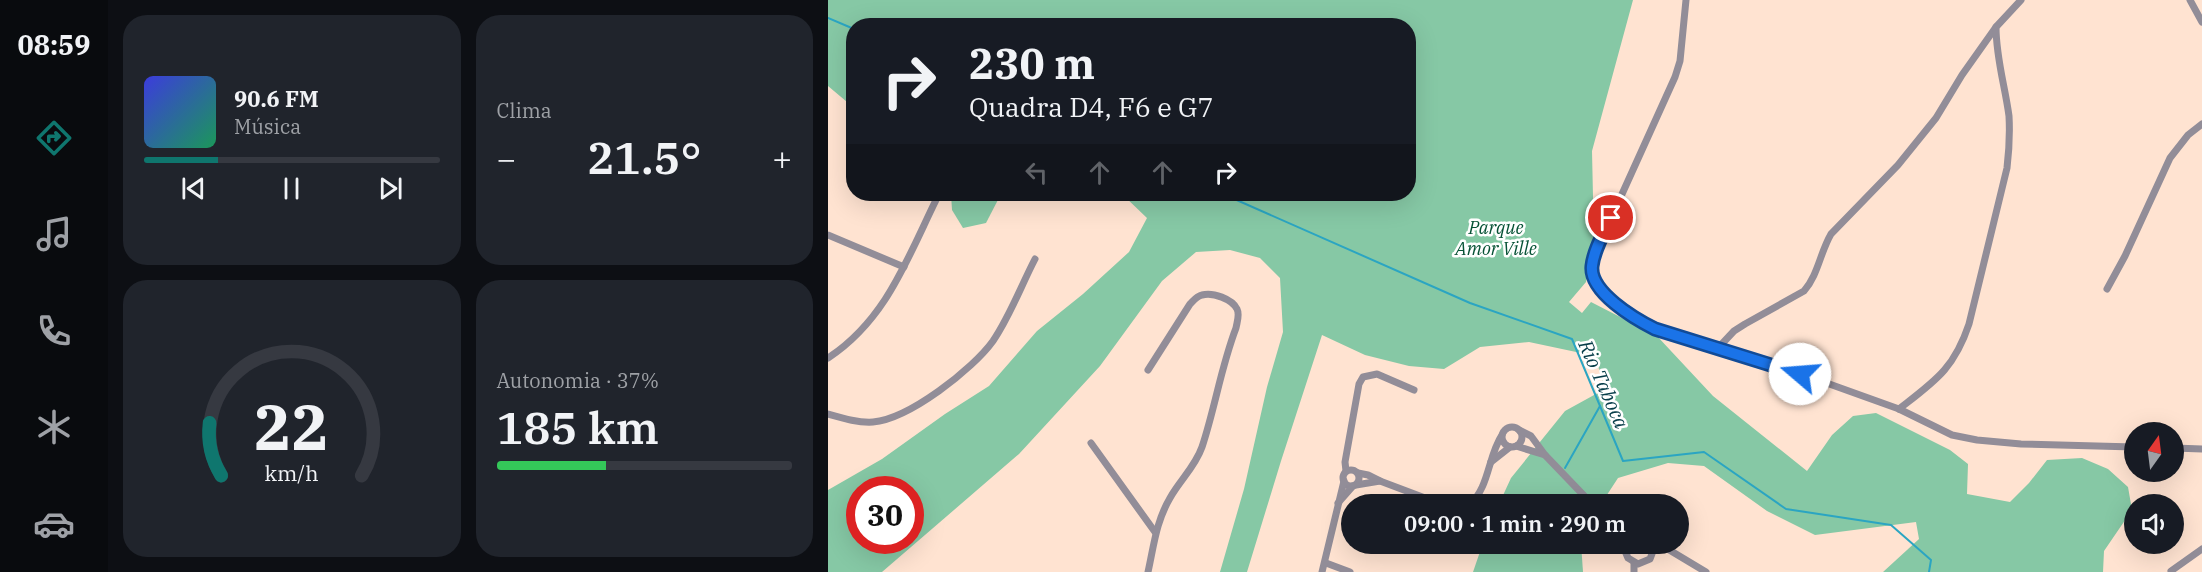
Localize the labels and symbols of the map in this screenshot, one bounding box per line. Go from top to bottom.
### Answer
pin [1585,192,1636,243]
park label: Parque Amor Ville [1454,216,1537,260]
water label: Rio Taboca [1572,334,1636,433]
position arrow [1768,342,1832,406]
north arrow [2124,422,2184,482]
speed limit sign: 30 [846,476,924,554]

